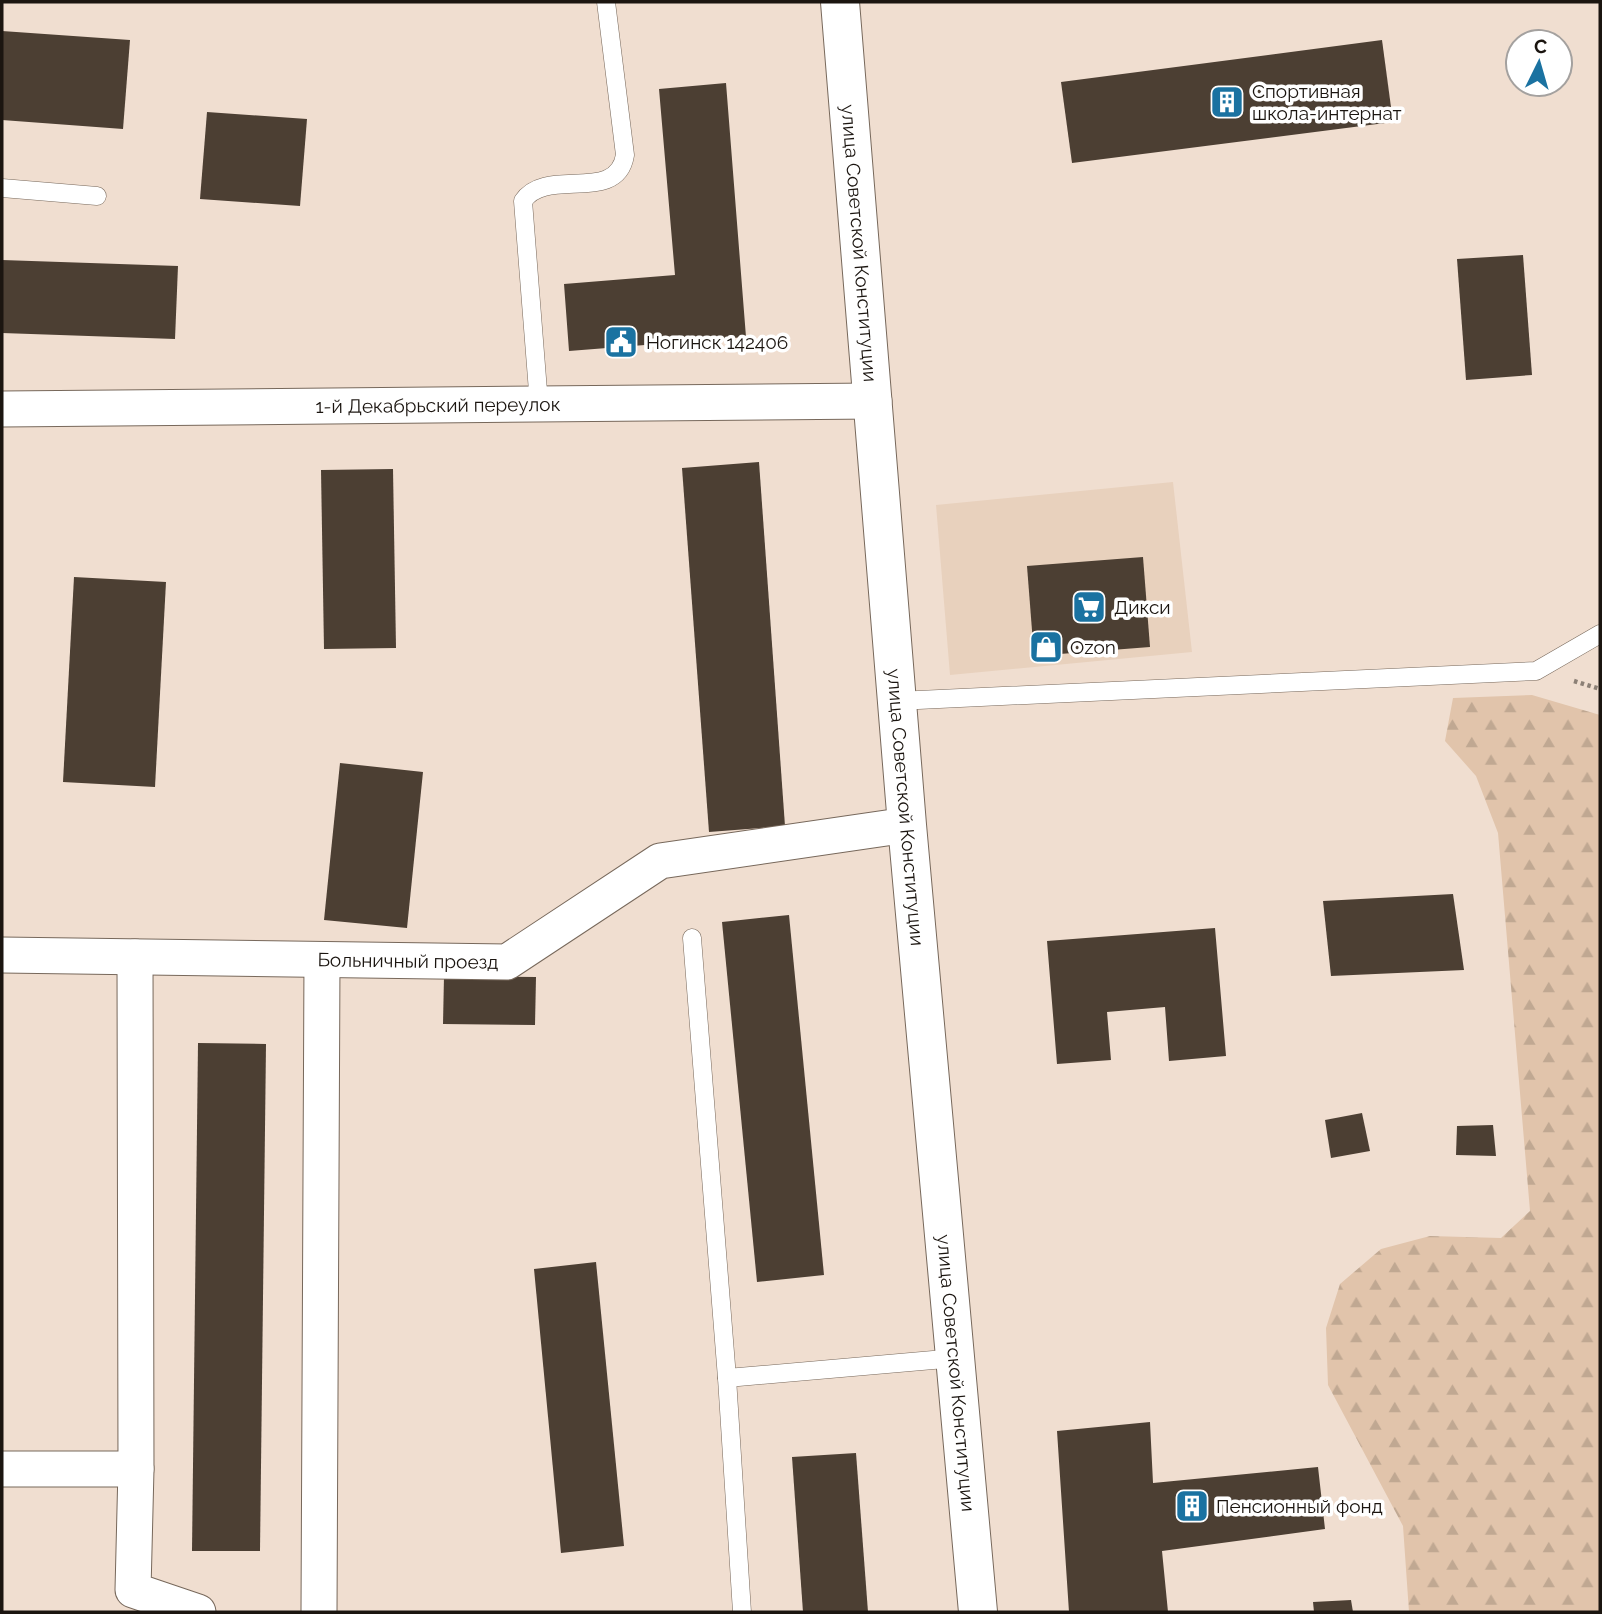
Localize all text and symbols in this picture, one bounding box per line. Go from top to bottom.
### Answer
north arrow [1504,28,1574,98]
text: С [1533,35,1548,58]
place label: Спортивная школа-интернат [1252,80,1402,124]
building icon: Спортивная школа-интернат [1208,83,1246,121]
street label: улица Советской Конституции [837,104,882,383]
public building icon: Ногинск 142406 [602,323,640,361]
place label: Ногинск 142406 [646,331,788,353]
street label: 1-й Декабрьский переулок [315,393,561,417]
supermarket icon: Дикси [1070,588,1108,626]
place label: Дикси [1114,596,1171,618]
shop icon: Ozon [1027,628,1065,666]
place label: Ozon [1070,636,1116,658]
street label: улица Советской Конституции [883,668,929,947]
street label: Больничный проезд [317,948,499,973]
street label: улица Советской Конституции [933,1233,980,1513]
building icon: Пенсионный фонд [1173,1487,1211,1525]
place label: Пенсионный фонд [1216,1495,1383,1517]

